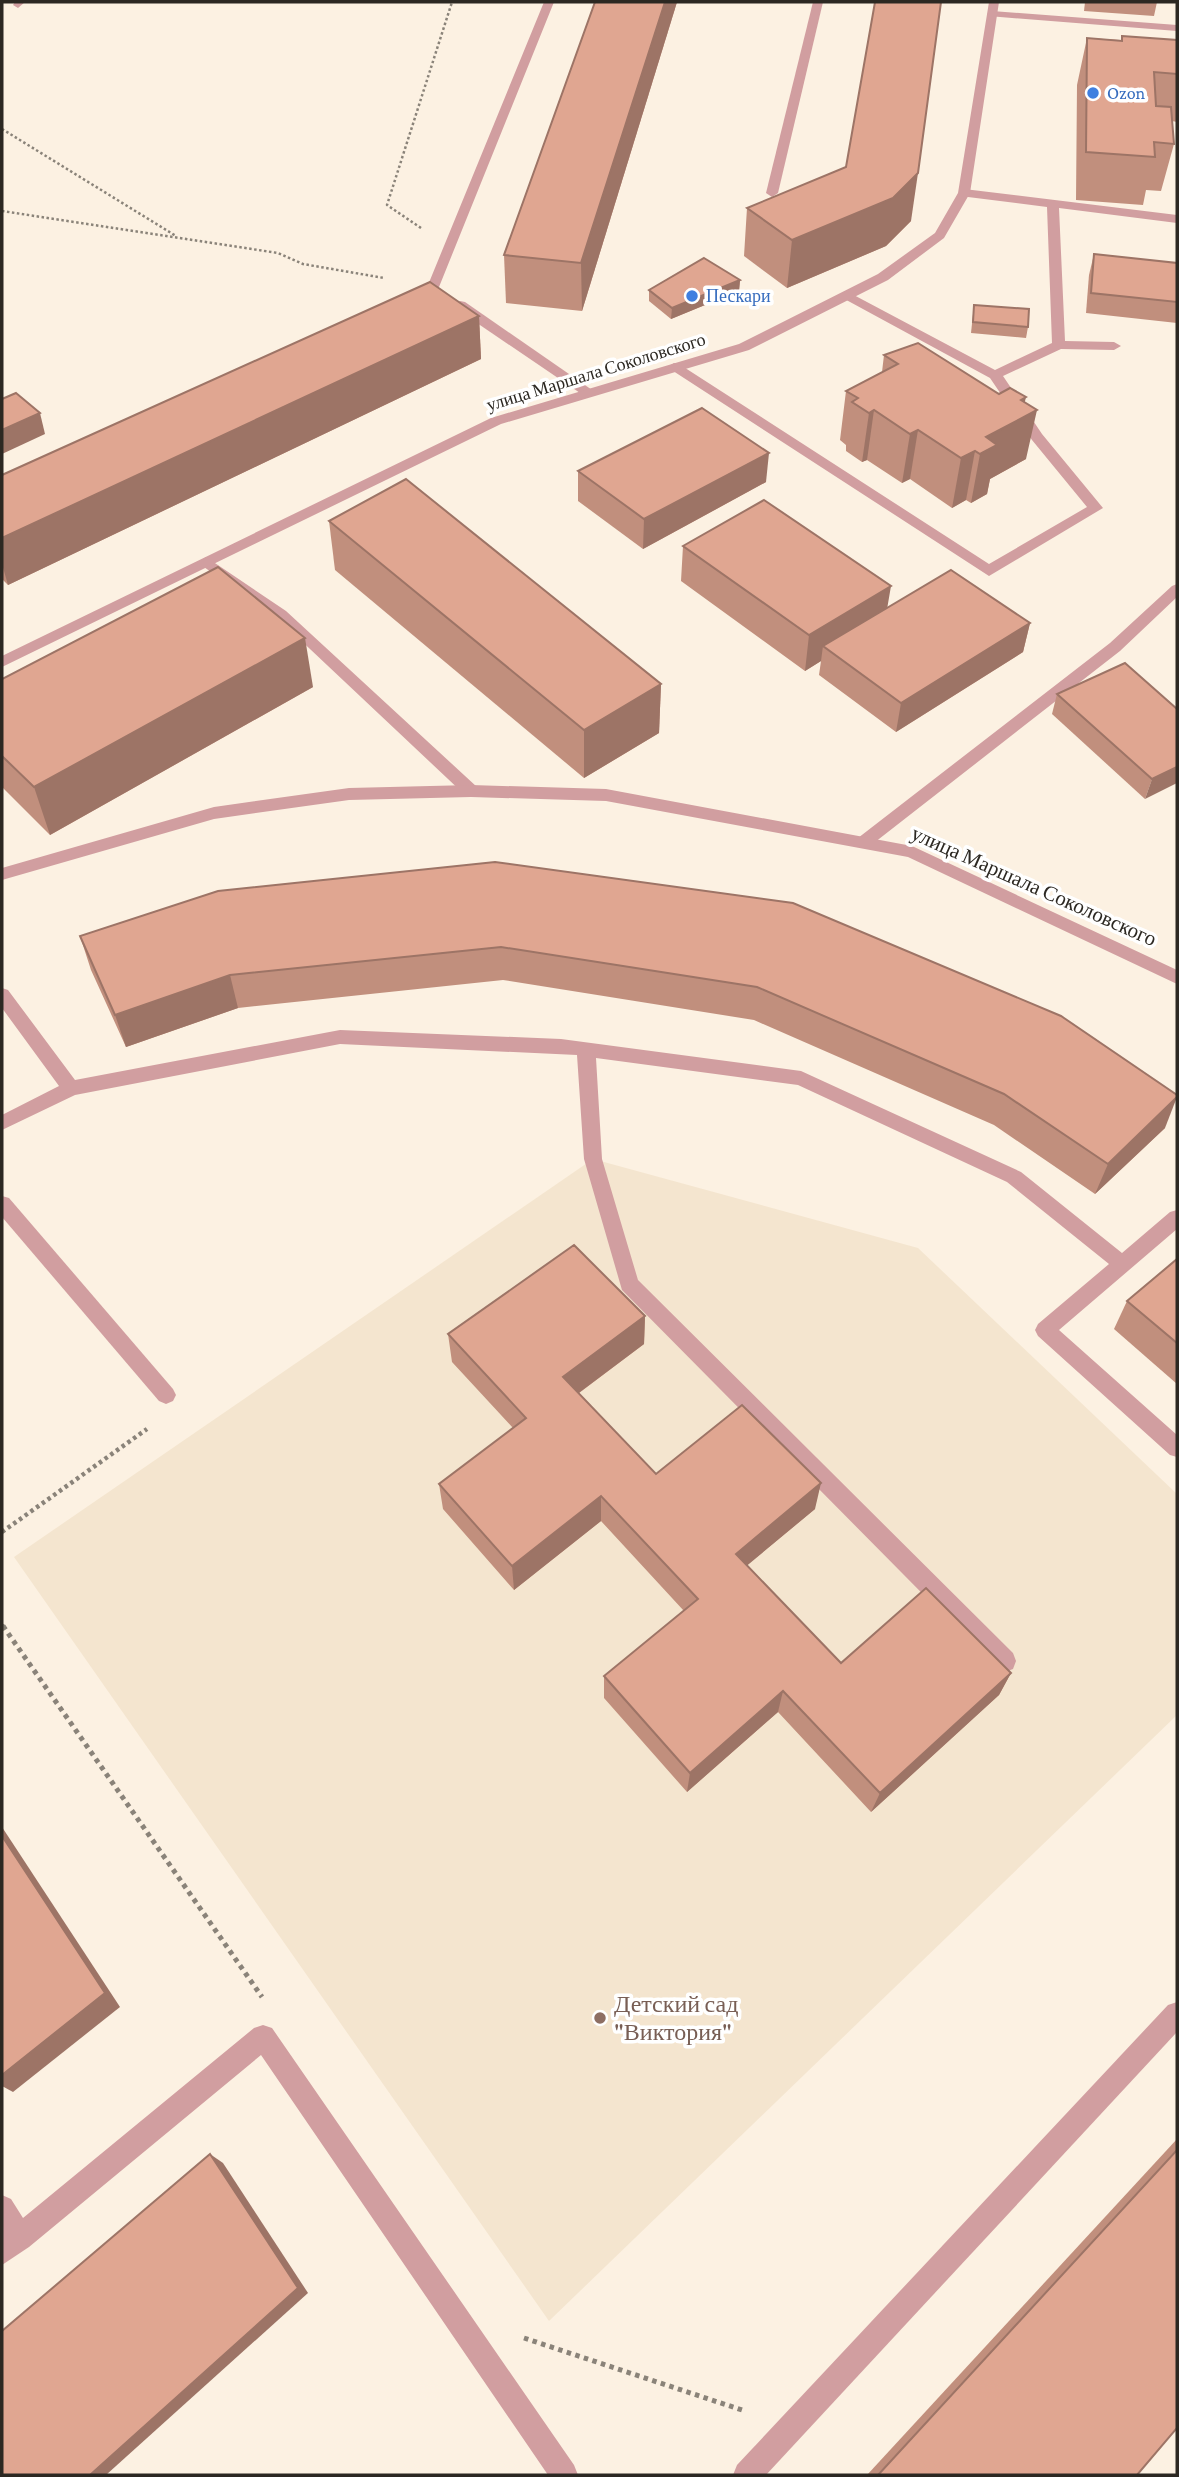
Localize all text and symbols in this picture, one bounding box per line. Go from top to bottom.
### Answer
place label: Ozon [1107,83,1146,103]
marker: Ozon [1085,85,1101,101]
place label: Пескари [706,286,771,306]
marker: Пескари [684,288,700,304]
street label: улица Маршала Соколовского [484,329,708,415]
street label: улица Маршала Соколовского [908,821,1160,951]
place label: Детский сад "Виктория" [614,1990,738,2045]
marker: Детский сад "Виктория" [592,2010,608,2026]

